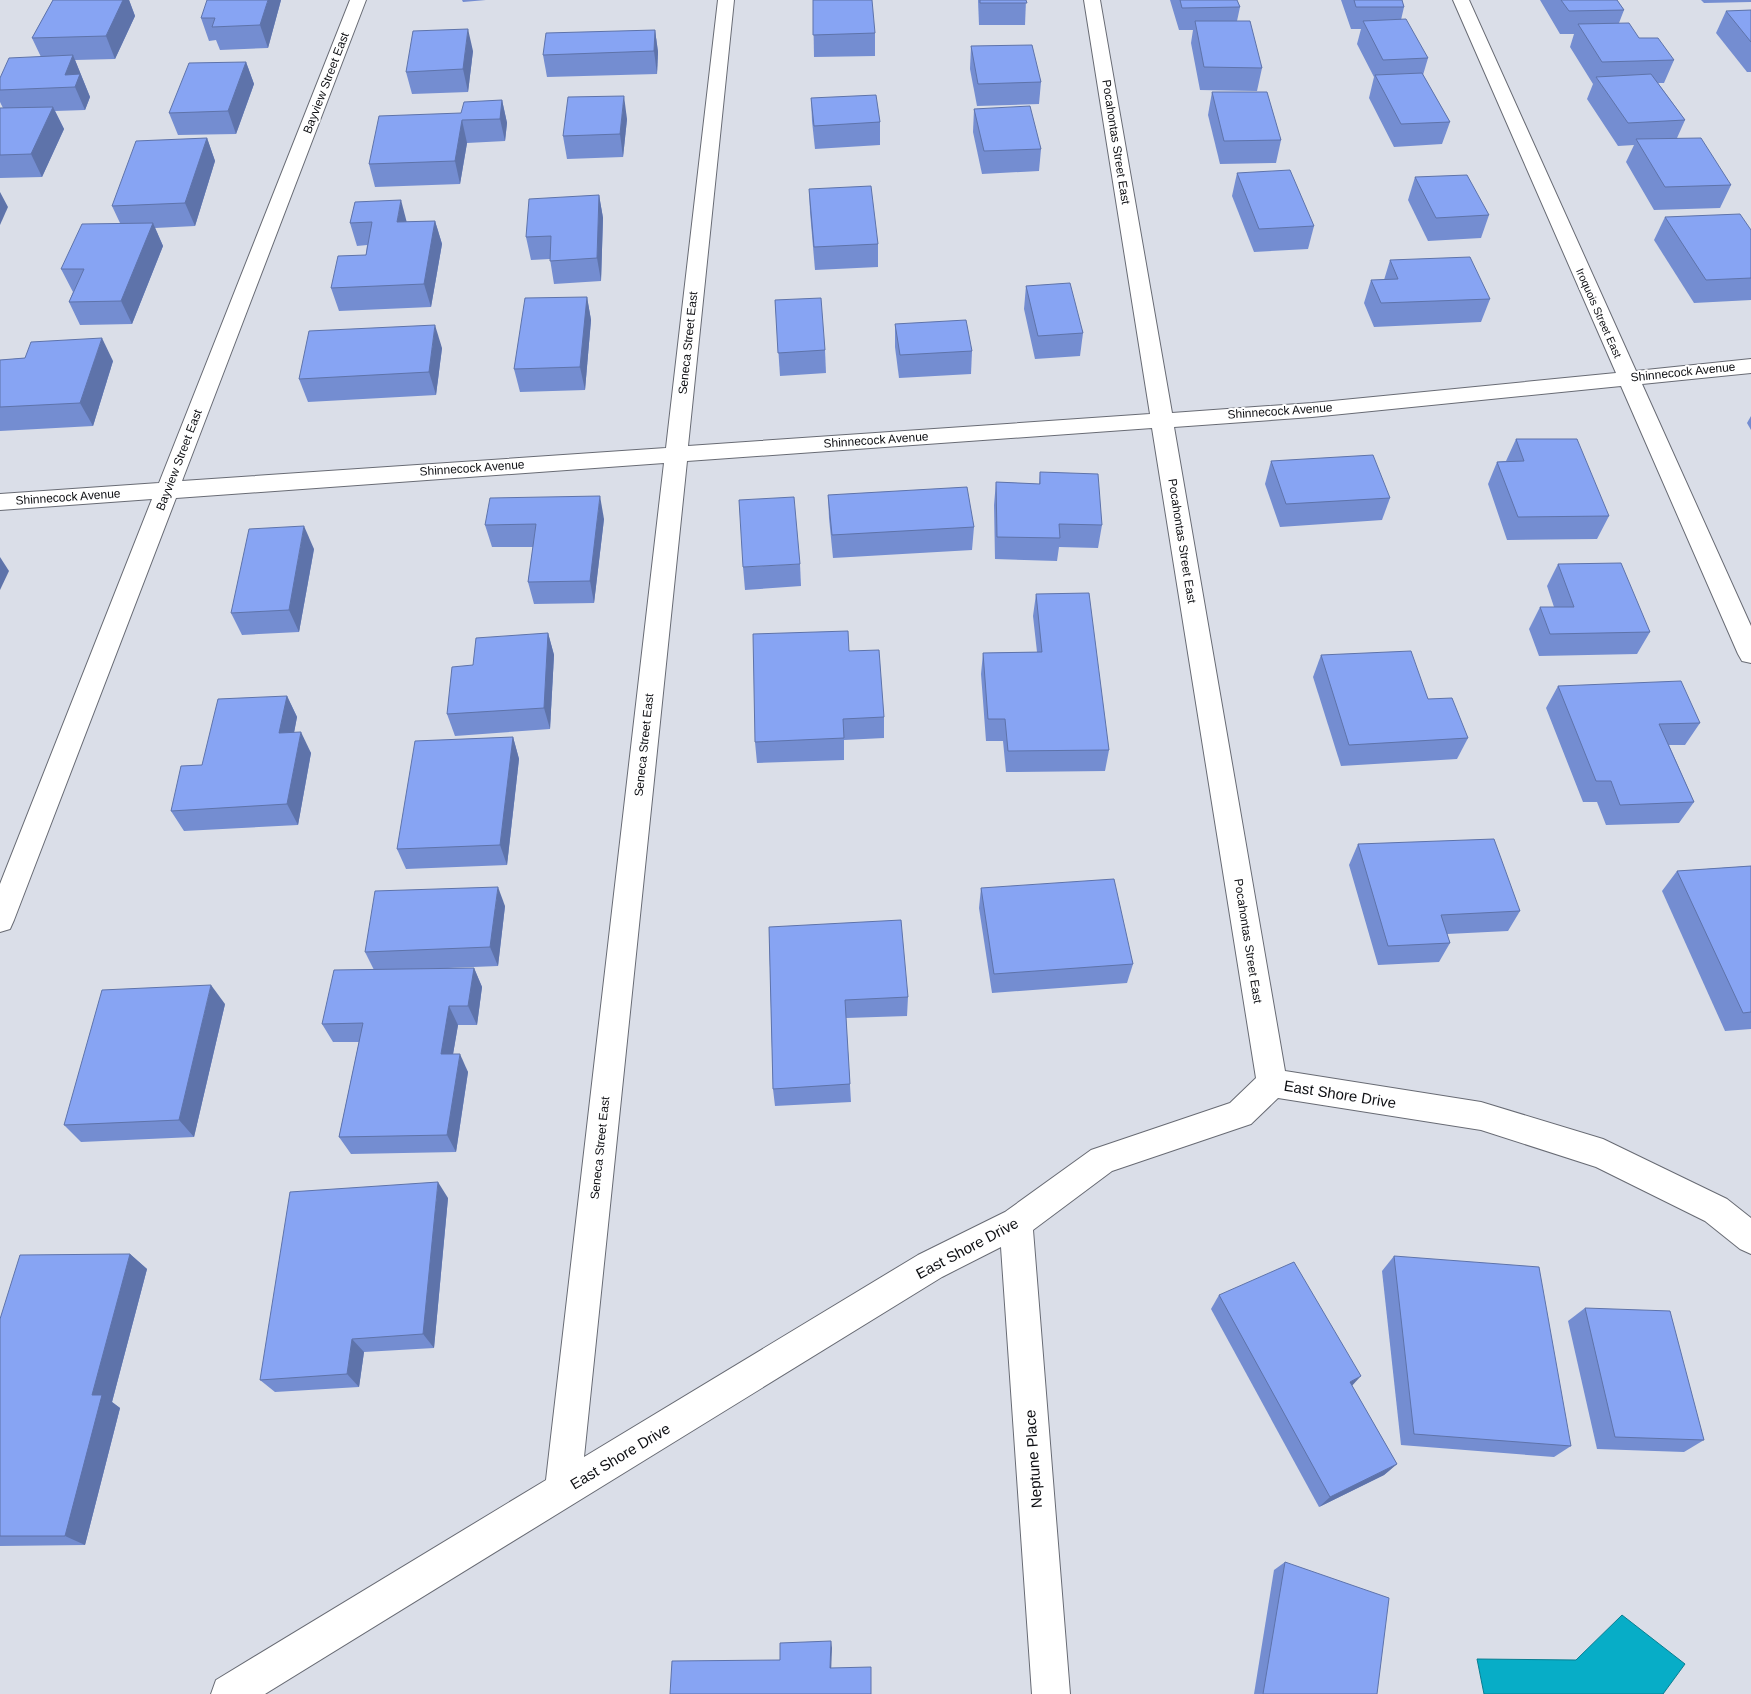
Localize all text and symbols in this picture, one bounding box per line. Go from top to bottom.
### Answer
street label: Bayview Street East [300,30,352,136]
street label: Pocahontas Street East [1099,79,1133,206]
street label: Iroquois Street East [1574,266,1624,360]
street label: Seneca Street East [676,290,700,395]
street label: Shinnecock Avenue [1630,360,1736,384]
street label: Shinnecock Avenue [1227,400,1333,422]
street label: Bayview Street East [153,407,205,513]
street label: Shinnecock Avenue [823,429,929,451]
street label: Shinnecock Avenue [419,457,525,479]
street label: Pocahontas Street East [1165,478,1199,605]
street label: Shinnecock Avenue [15,486,121,508]
street label: Seneca Street East [632,692,656,797]
street label: Pocahontas Street East [1231,878,1265,1005]
street label: East Shore Drive [1283,1077,1397,1111]
street label: Seneca Street East [588,1095,612,1200]
street label: East Shore Drive [913,1214,1021,1282]
street label: Neptune Place [1021,1409,1045,1509]
street label: East Shore Drive [567,1420,673,1492]

